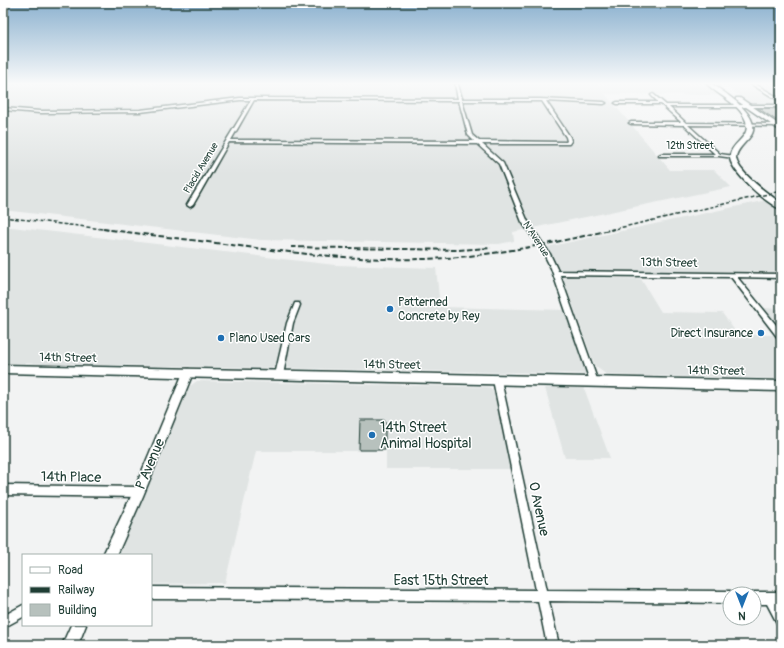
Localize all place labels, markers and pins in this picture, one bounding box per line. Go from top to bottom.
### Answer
place label: Patterned Concrete by Rey [398,295,480,324]
marker: Patterned Concrete by Rey [385,304,395,314]
place label: Direct Insurance [670,326,753,341]
marker: Direct Insurance [756,328,766,338]
place label: Plano Used Cars [229,331,311,346]
marker: Plano Used Cars [216,333,226,343]
place label: 14th Street Animal Hospital [380,419,472,452]
marker: 14th Street Animal Hospital [367,430,377,440]

